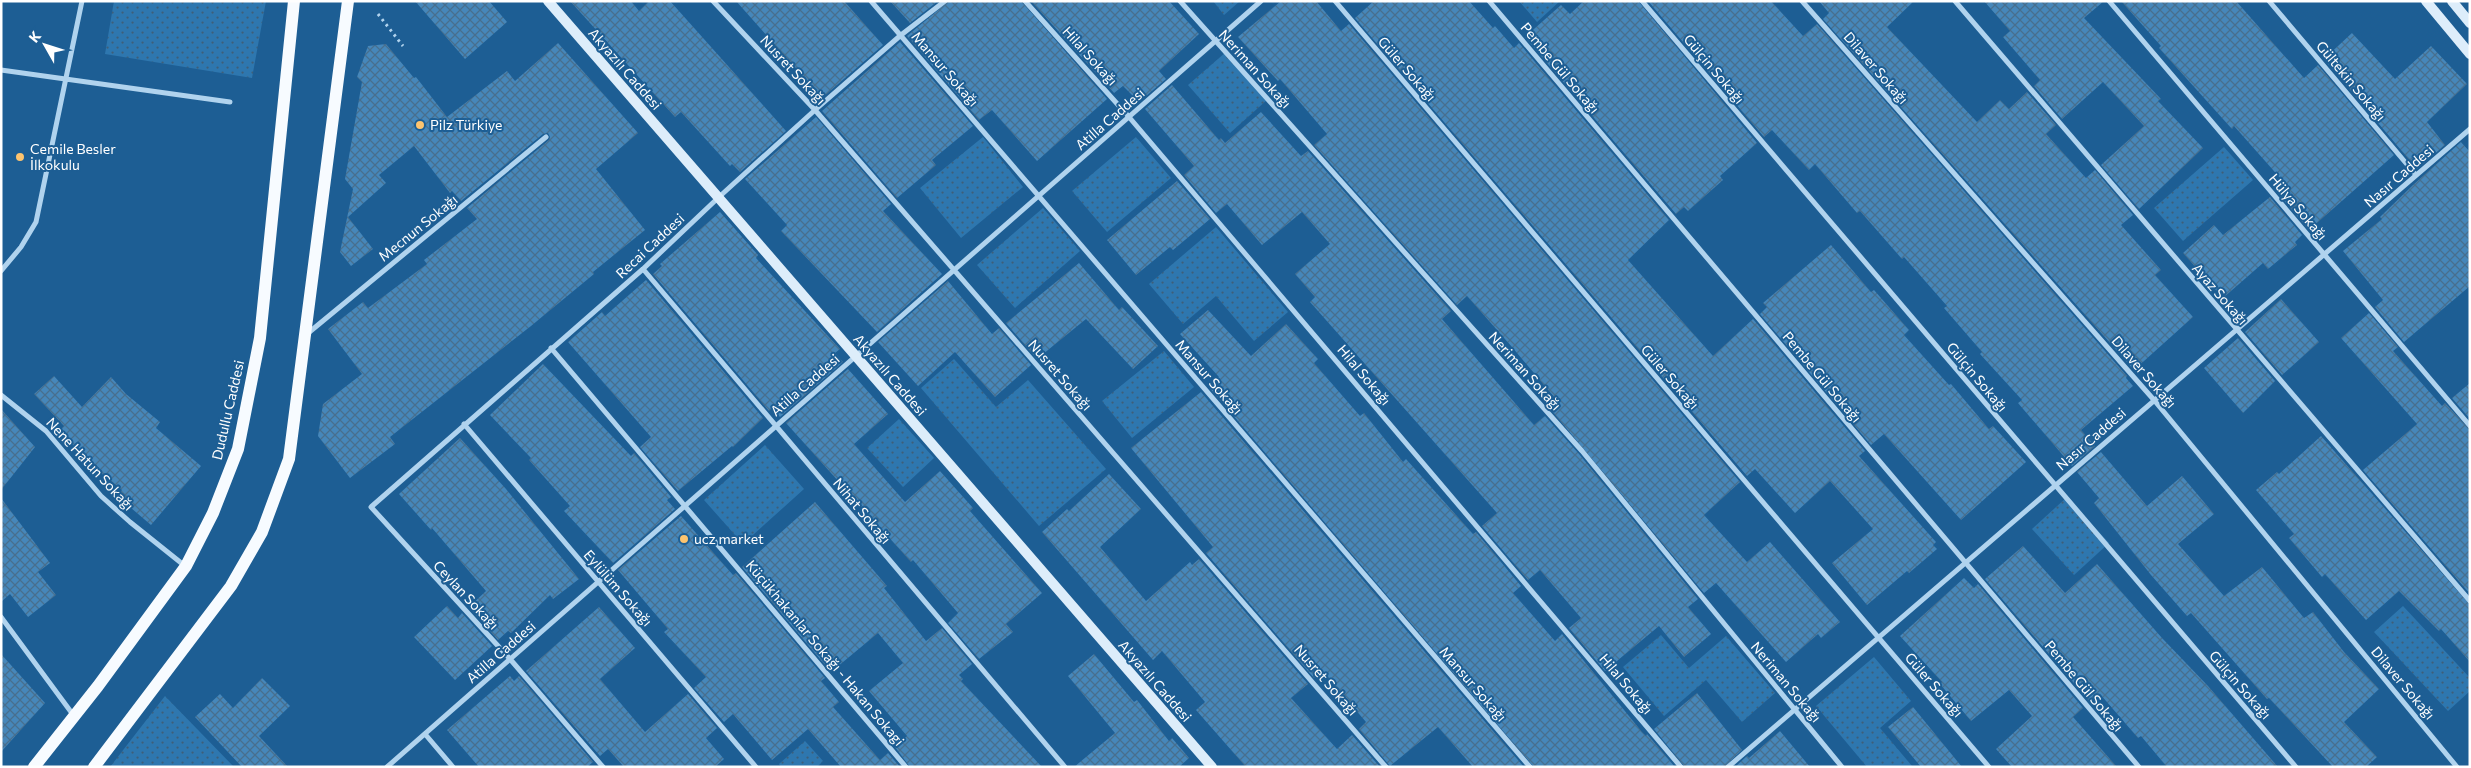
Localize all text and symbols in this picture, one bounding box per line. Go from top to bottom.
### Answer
street label: Pembe Gül Sokağı [1517,19,1603,117]
north arrow [20,20,70,70]
street label: Hilal Sokağı [1059,23,1121,89]
street label: Akyazılı Caddesi [585,24,665,113]
street label: Neriman Sokağı [1216,26,1295,112]
text: K [25,27,44,46]
street label: Mansur Sokağı [908,28,983,110]
street label: Dilaver Sokağı [1840,28,1912,107]
street label: Gülçin Sokağı [1680,30,1748,107]
street label: Nusret Sokağı [757,32,830,108]
street label: Güler Sokağı [1375,33,1440,104]
street label: Gültekin Sokağı [2313,37,2390,124]
street label: Atilla Caddesi [1072,84,1148,153]
place label: Pilz Türkiye [430,116,502,133]
marker: Pilz Türkiye [414,119,426,131]
place label: Cemile Besler İlkokulu [30,140,116,173]
street label: Nasır Caddesi [2360,141,2437,210]
marker: Cemile Besler İlkokulu [14,151,26,163]
street label: Hülya Sokağı [2266,170,2331,243]
street label: Mecnun Sokağı [375,191,461,265]
street label: Recai Caddesi [612,210,687,282]
street label: Ayaz Sokağı [2189,259,2252,328]
street label: Neriman Sokağı [1486,328,1565,414]
street label: Pembe Gül Sokağı [1779,328,1865,426]
street label: Akyazılı Caddesi [850,330,930,419]
street label: Dilaver Sokağı [2108,332,2180,411]
street label: Nusret Sokağı [1025,336,1096,414]
street label: Mansur Sokağı [1172,336,1247,418]
street label: Gülçin Sokağı [1943,338,2011,415]
street label: Hilal Sokağı [1334,341,1395,408]
street label: Güler Sokağı [1638,341,1703,412]
street label: Atilla Caddesi [767,350,843,419]
street label: Dudullu Caddesi [208,358,247,462]
street label: Nasır Caddesi [2052,404,2129,473]
street label: Nene Hatun Sokağı [43,414,138,514]
street label: Nihat Sokağı [830,474,895,547]
place label: ucz market [694,530,764,547]
marker: ucz market [678,533,690,545]
street label: Eylülüm Sokağı [581,546,656,629]
street label: Küçükhakanlar Sokağı - Hakan Sokagi [743,556,908,749]
street label: Ceylan Sokağı [430,557,503,633]
street label: Atilla Caddesi [463,617,539,686]
street label: Akyazılı Caddesi [1115,636,1195,725]
street label: Pembe Gül Sokağı [2041,637,2127,735]
street label: Neriman Sokağı [1748,638,1825,725]
street label: Nusret Sokağı [1291,641,1362,719]
street label: Mansur Sokağı [1436,643,1511,725]
street label: Dilaver Sokağı [2368,643,2439,723]
street label: Gülçin Sokağı [2206,647,2275,723]
street label: Güler Sokağı [1902,649,1967,720]
street label: Hilal Sokağı [1596,650,1657,717]

